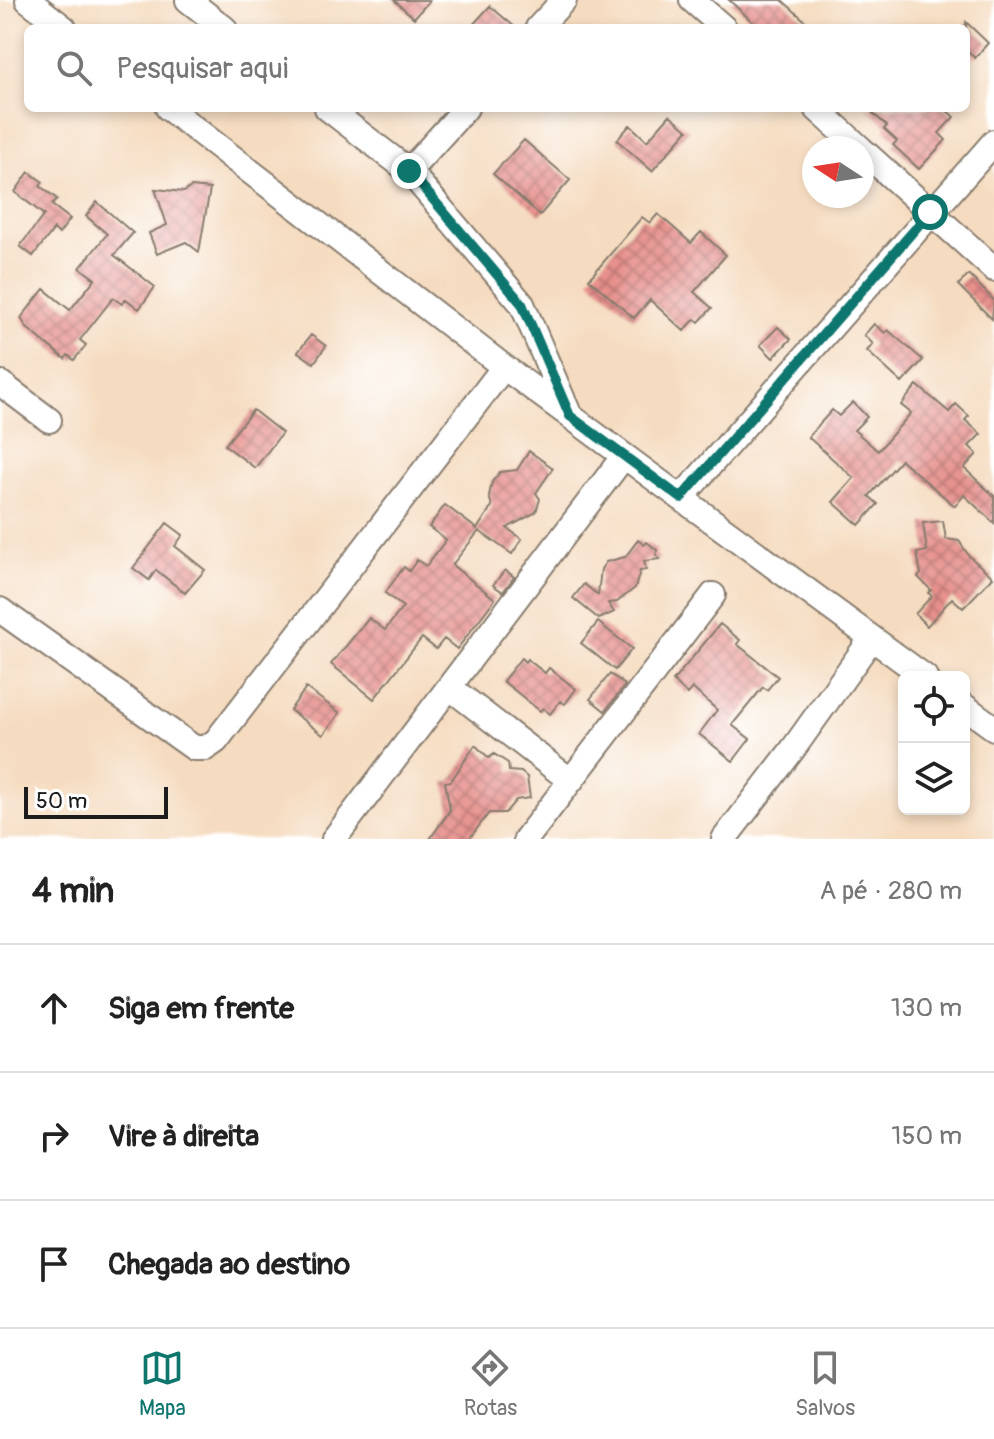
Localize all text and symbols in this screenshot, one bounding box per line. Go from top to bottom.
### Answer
search box [24,24,970,112]
icon: search [52,46,96,90]
text: Pesquisar aqui [116,50,288,87]
north arrow [802,136,874,208]
route end [391,153,427,189]
route start [912,194,948,230]
map controls [898,671,970,815]
button: locate [898,671,970,743]
button: layers [898,743,970,815]
scale bar [24,783,168,819]
text: 50 m [36,787,87,815]
text: 4 min [32,870,114,913]
text: A pé · 280 m [820,875,962,907]
icon: ahead [32,986,76,1030]
text: Siga em frente [108,990,294,1027]
text: 130 m [891,992,962,1024]
icon: right [32,1114,76,1158]
text: Vire à direita [108,1118,259,1155]
text: 150 m [891,1120,962,1152]
icon: arrive [32,1242,76,1286]
text: Chegada ao destino [108,1246,350,1283]
tab: Mapa [139,1346,186,1422]
tab: Rotas [464,1346,517,1422]
tab: Salvos [795,1346,855,1422]

